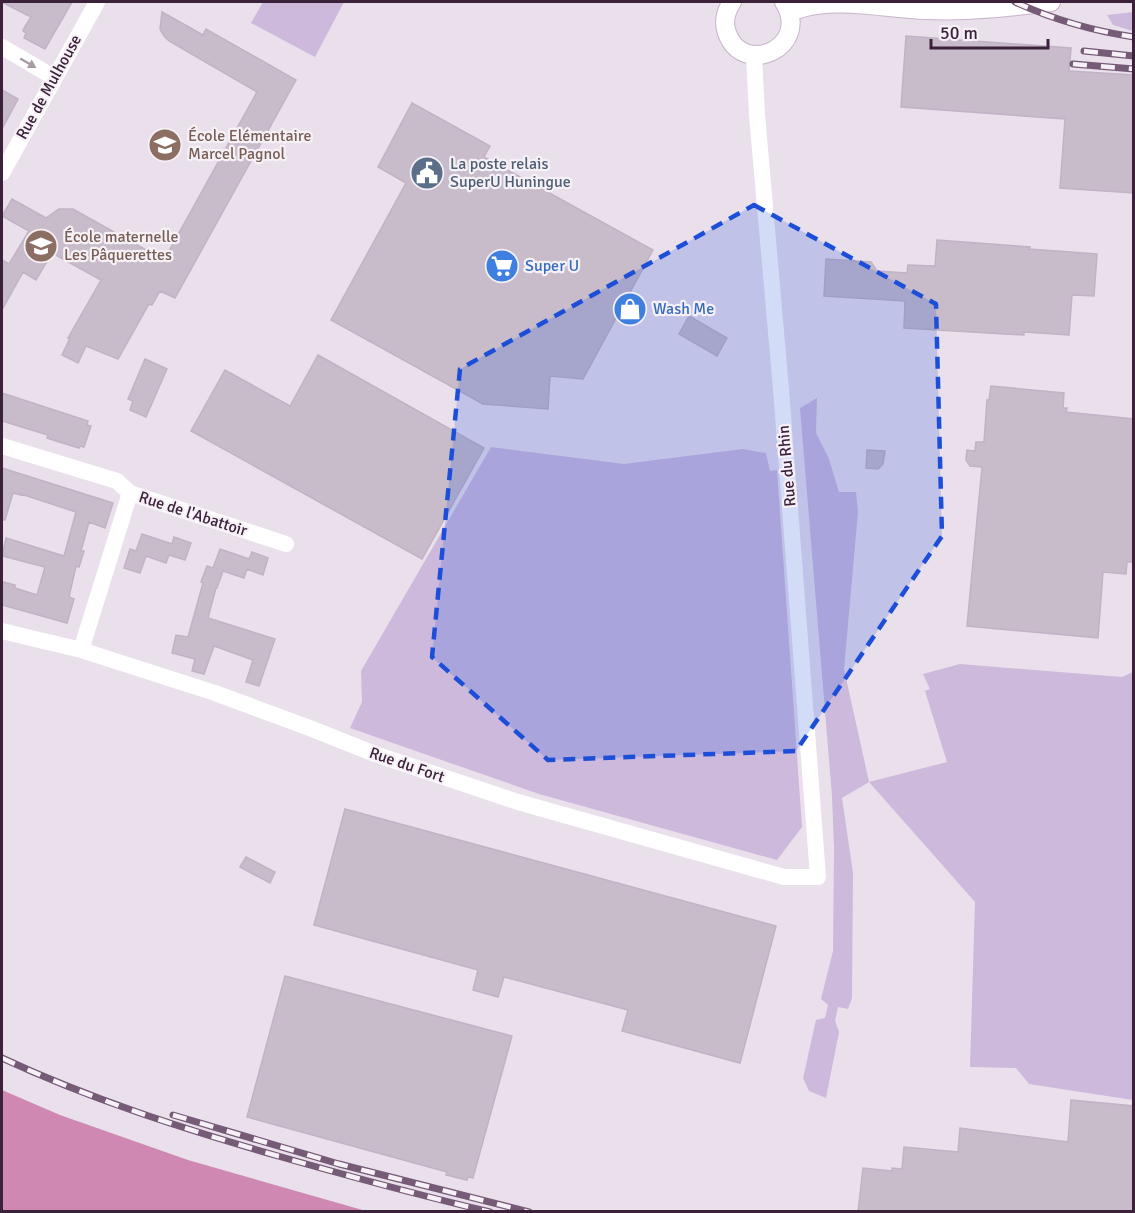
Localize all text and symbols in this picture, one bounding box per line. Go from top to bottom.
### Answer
scale bar [931,12,1048,50]
text: 50 m [940,22,978,44]
street label: Rue de Mulhouse [12,31,86,143]
one-way arrow [20,57,36,68]
place label: École Elémentaire Marcel Pagnol [188,126,311,164]
school or university icon: École Elémentaire Marcel Pagnol [147,127,183,163]
place label: La poste relais SuperU Huningue [450,154,571,192]
public building icon: La poste relais SuperU Huningue [409,155,445,191]
place label: École maternelle Les Pâquerettes [64,227,179,265]
school or university icon: École maternelle Les Pâquerettes [23,228,59,264]
supermarket icon: Super U [484,248,520,284]
place label: Super U [525,256,579,276]
shop icon: Wash Me [612,291,648,327]
place label: Wash Me [653,299,714,319]
street label: Rue du Rhin [773,424,801,508]
street label: Rue de l'Abattoir [136,487,250,541]
street label: Rue du Fort [367,743,448,787]

